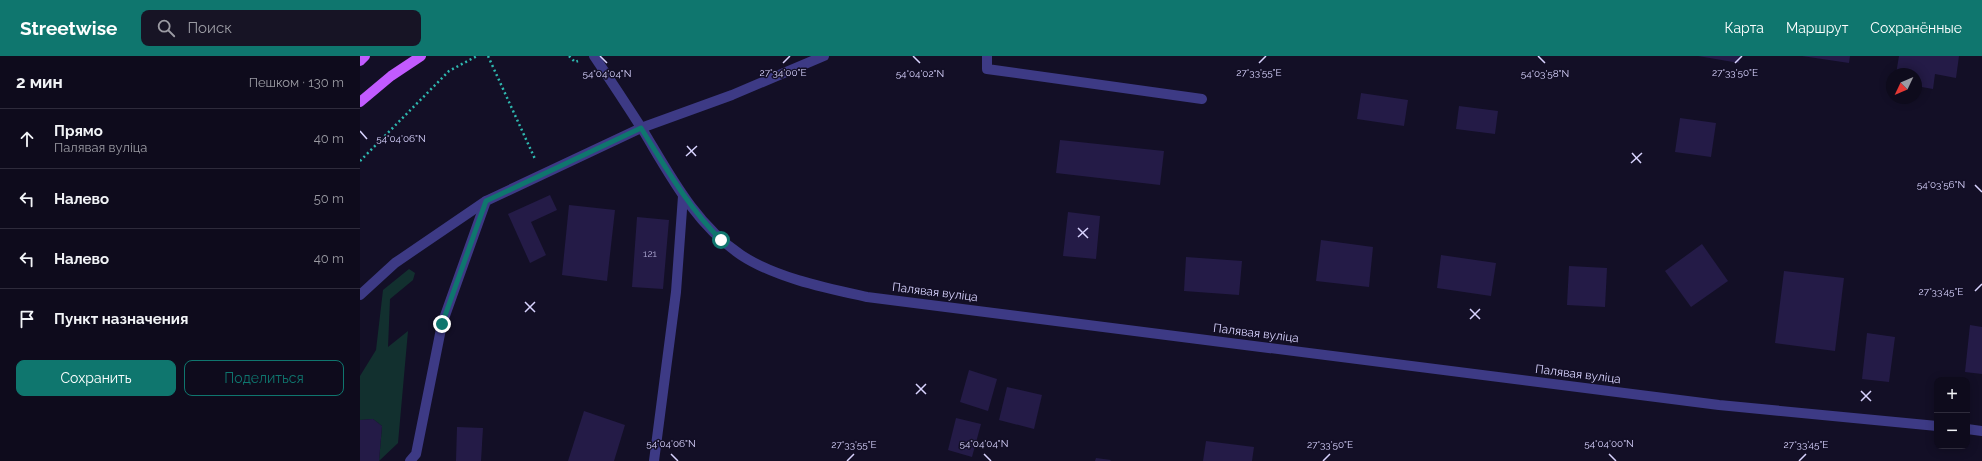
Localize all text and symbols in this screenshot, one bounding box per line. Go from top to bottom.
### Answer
search box [141,10,421,46]
text: Streetwise [20,17,117,39]
icon: search [155,17,177,39]
text: Поиск [187,19,232,37]
text: Карта [1725,20,1764,36]
text: Маршрут [1786,20,1848,36]
text: Сохранённые [1870,20,1962,36]
text: 27°34'00"E [760,67,806,78]
text: 27°33'55"E [1236,67,1282,78]
text: 27°33'50"E [1712,67,1758,78]
text: 54°04'04"N [583,68,631,79]
text: 54°04'02"N [896,68,944,79]
text: 54°03'58"N [1521,68,1569,79]
north arrow [1886,68,1922,104]
text: 2 мин [16,72,63,92]
text: Пешком · 130 m [249,75,344,90]
text: Прямо [54,122,103,140]
icon: ahead [16,128,38,150]
text: 40 m [314,131,344,146]
text: 54°04'06"N [376,133,426,144]
text: Палявая вуліца [54,140,147,155]
text: 54°03'56"N [1917,179,1965,190]
icon: left [16,188,38,210]
text: Налево [54,190,109,208]
text: 50 m [314,191,344,206]
route start [712,231,730,249]
icon: left [16,248,38,270]
house number: 121 [643,248,658,259]
text: Налево [54,250,109,268]
text: 40 m [314,251,344,266]
street label: Палявая вуліца [891,280,979,304]
text: 27°33'45"E [1919,286,1963,297]
icon: arrive [16,308,38,330]
text: Пункт назначения [54,310,188,328]
route end [433,315,451,333]
street label: Палявая вуліца [1212,321,1300,345]
button: Сохранить [16,360,176,396]
button: Поделиться [184,360,344,396]
street label: Палявая вуліца [1534,362,1622,386]
map controls [1934,377,1970,449]
button: + [1934,377,1970,413]
button: − [1934,413,1970,449]
text: 54°04'06"N [646,438,696,449]
text: 54°04'04"N [960,438,1008,449]
text: 54°04'00"N [1584,438,1634,449]
text: 27°33'55"E [831,439,877,450]
text: 27°33'50"E [1307,439,1353,450]
text: 27°33'45"E [1784,439,1828,450]

